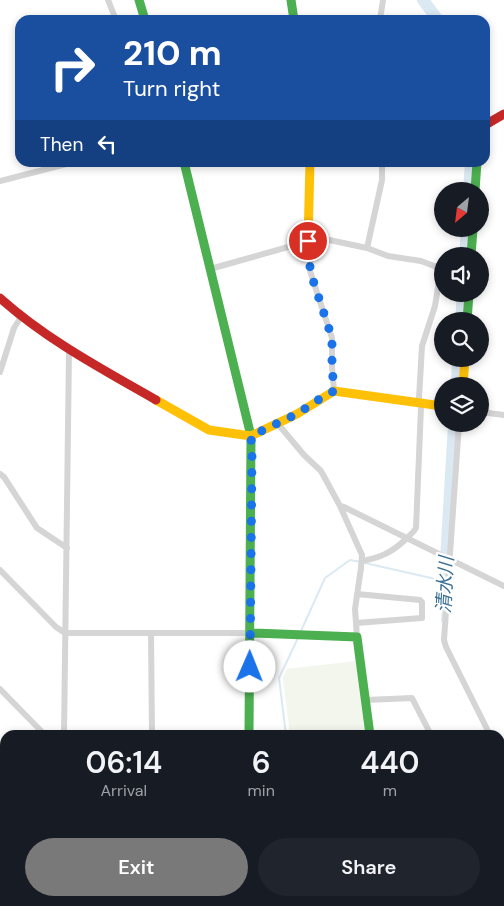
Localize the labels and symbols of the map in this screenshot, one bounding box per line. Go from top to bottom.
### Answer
north arrow [434,182,489,238]
pin [287,220,329,262]
water label: 清水川 [431,554,459,614]
position arrow [223,640,275,692]

